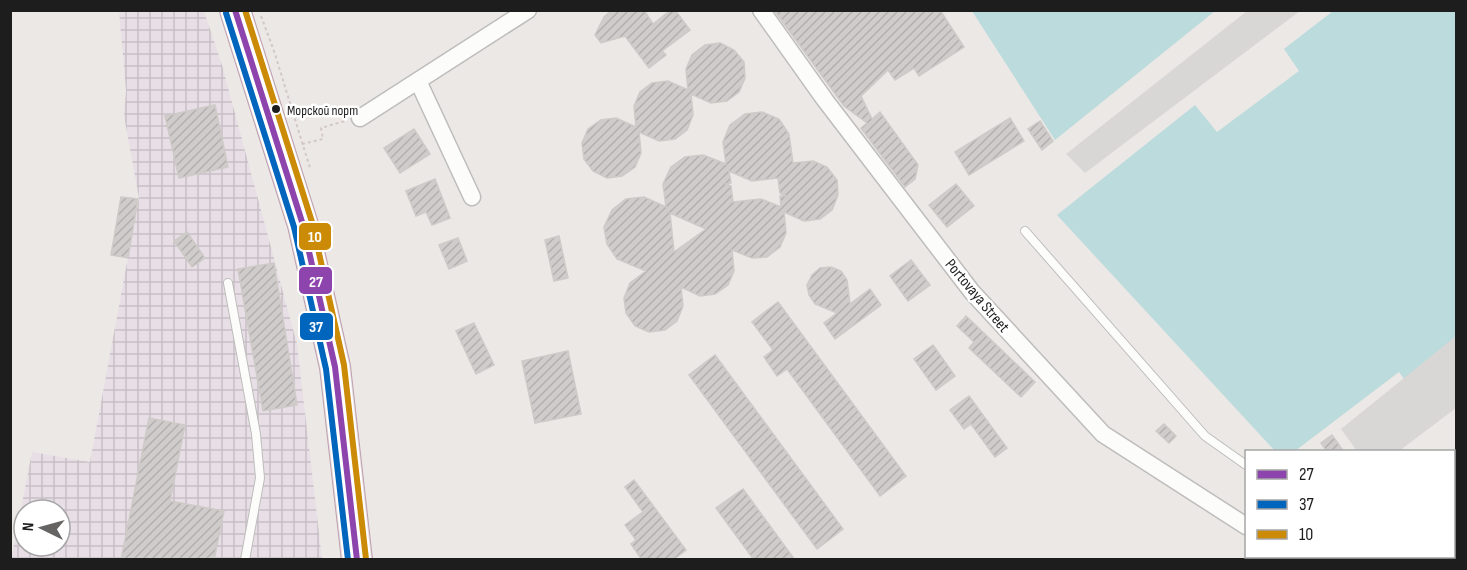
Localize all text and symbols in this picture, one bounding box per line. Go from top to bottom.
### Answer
place label: Морской порт [287,102,358,119]
marker: Морской порт [270,103,282,115]
line badge: 10 [298,222,332,251]
text: 10 [308,228,322,247]
street label: Portovaya Street [941,255,1013,337]
line badge: 27 [298,266,333,295]
text: 27 [309,273,323,292]
line badge: 37 [299,312,334,341]
text: 37 [309,318,323,337]
legend [1245,450,1455,558]
text: 27 [1299,464,1314,485]
text: 37 [1299,494,1315,515]
north arrow [12,498,72,558]
text: N [19,522,38,532]
text: 10 [1299,524,1313,545]

